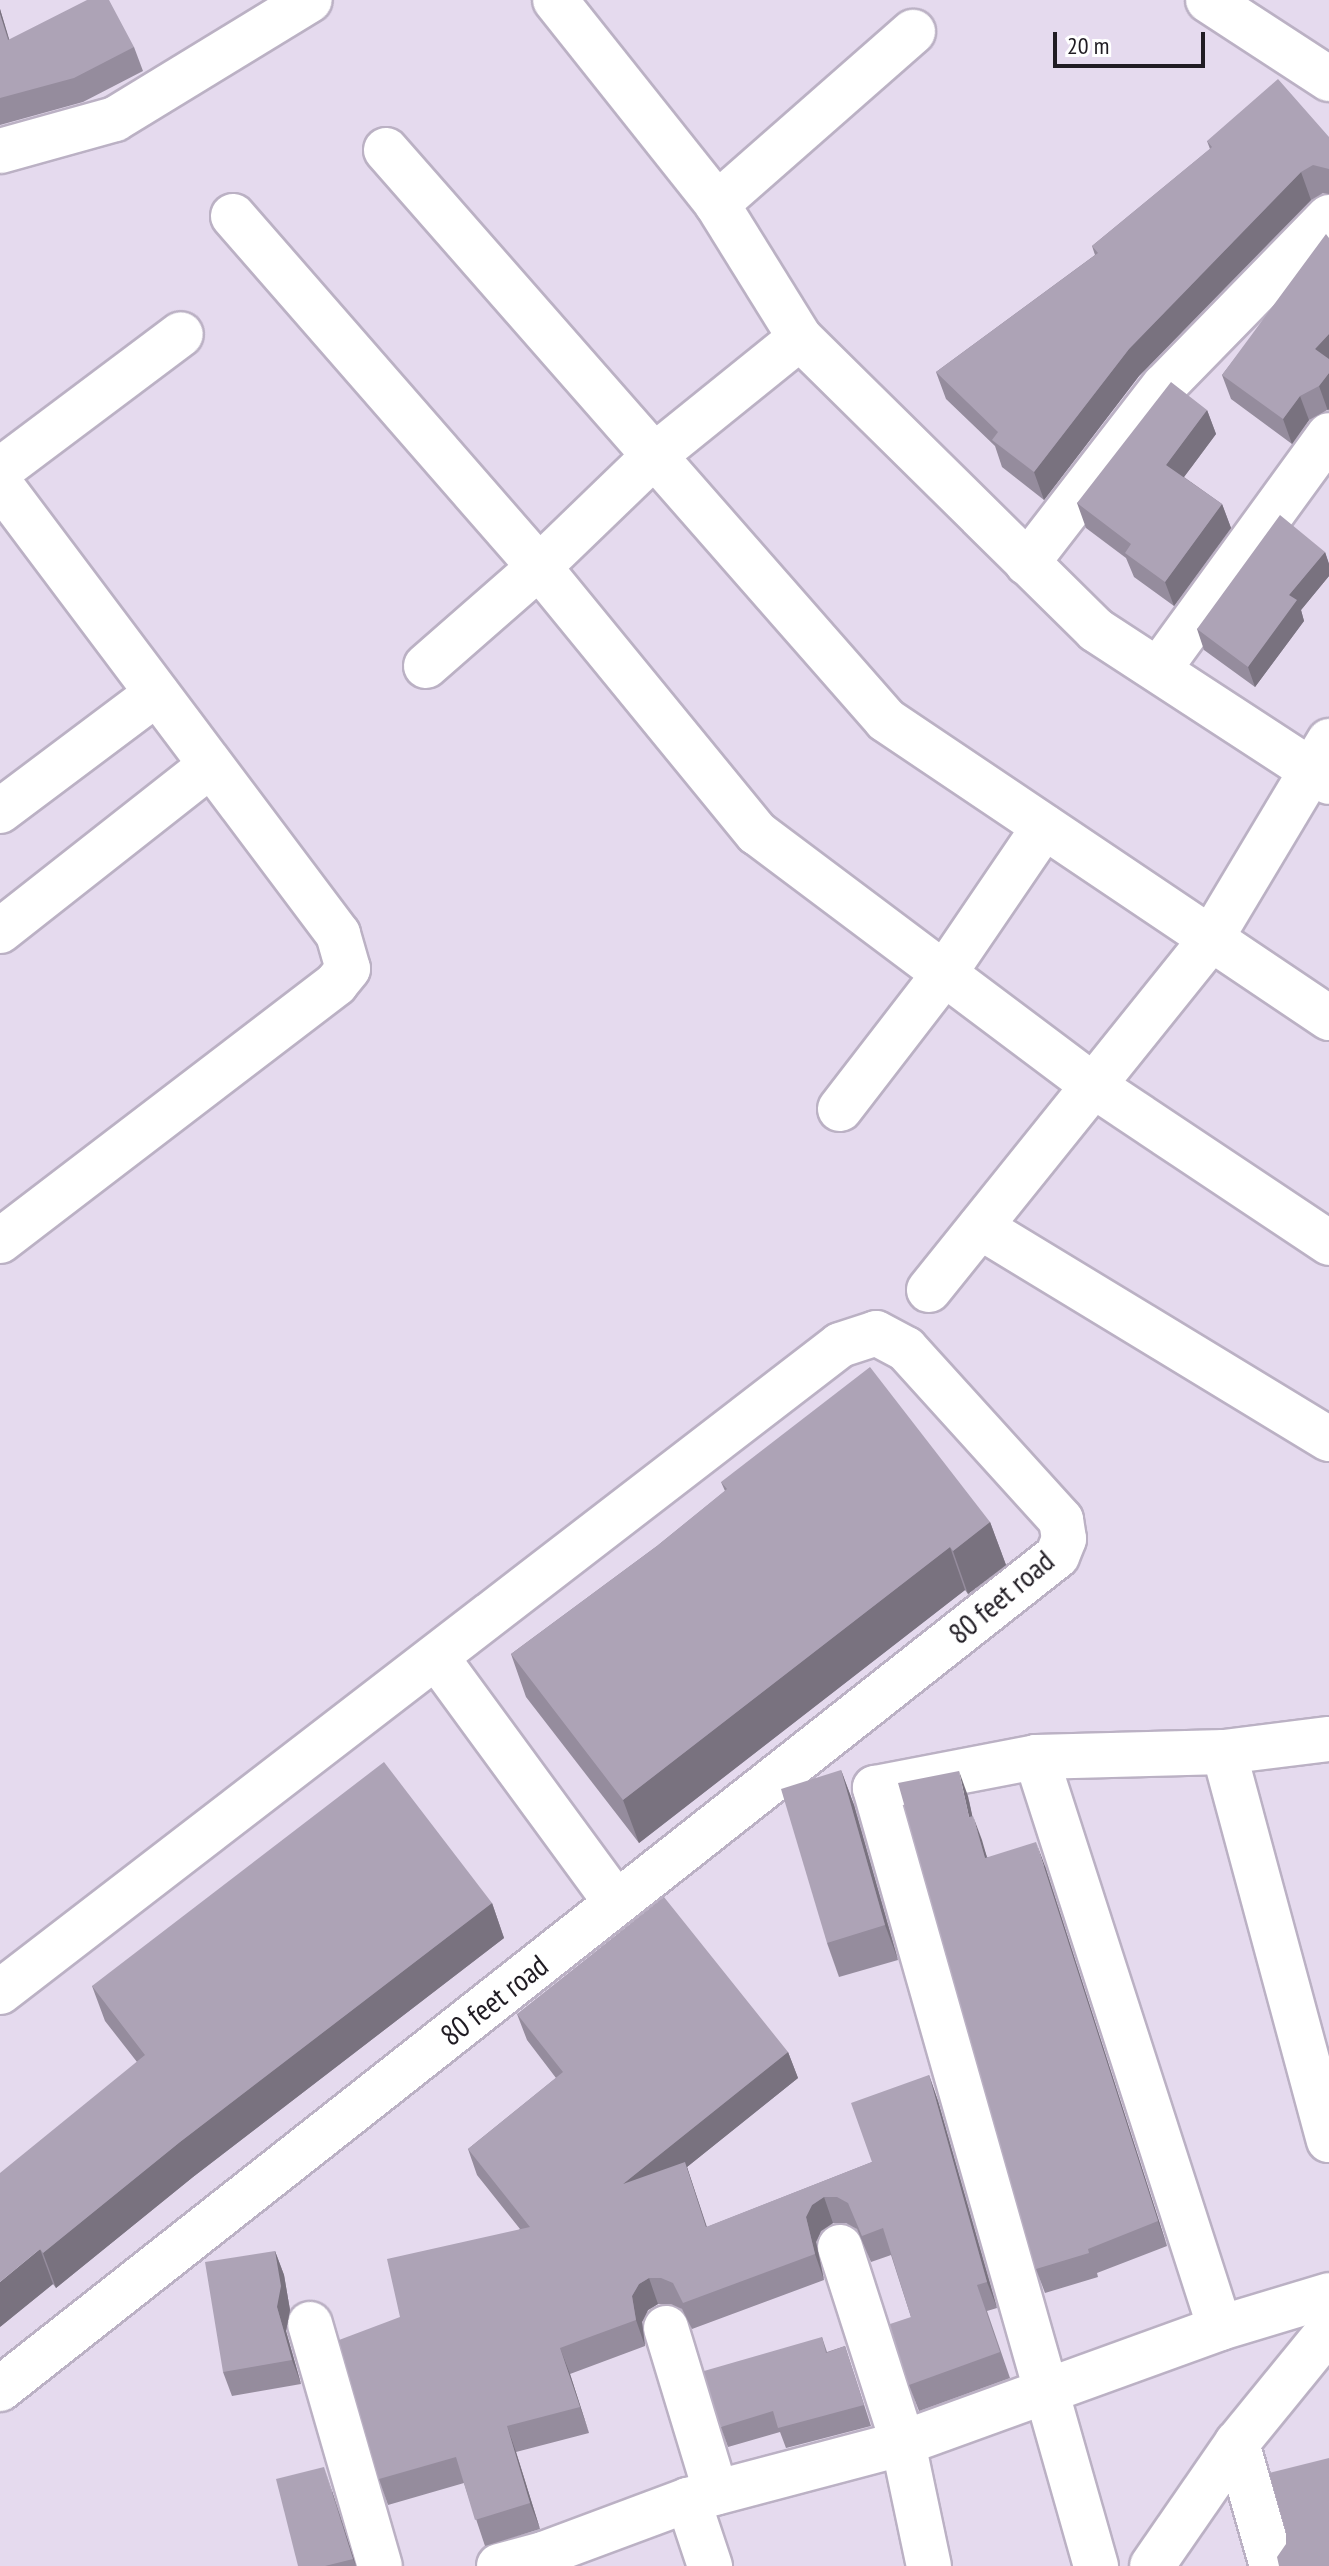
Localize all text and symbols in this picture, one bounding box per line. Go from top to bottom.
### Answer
scale bar [1057,16,1209,66]
text: 20 m [1067,30,1109,61]
street label: 80 feet road [941,1543,1061,1651]
street label: 80 feet road [433,1947,555,2053]

